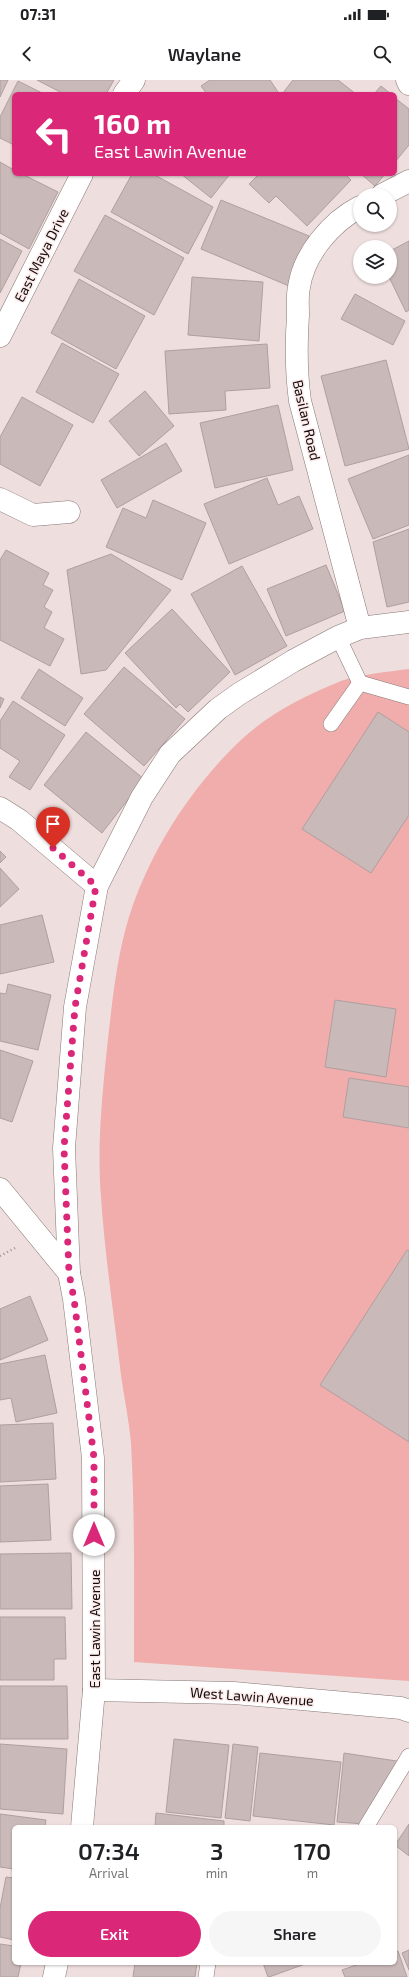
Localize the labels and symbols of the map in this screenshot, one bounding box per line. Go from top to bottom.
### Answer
street label: East Maya Drive [10,205,72,305]
street label: Basilan Road [289,378,325,462]
pin [36,807,70,848]
position arrow [73,1514,115,1556]
street label: East Lawin Avenue [86,1570,103,1688]
street label: West Lawin Avenue [190,1683,314,1709]

